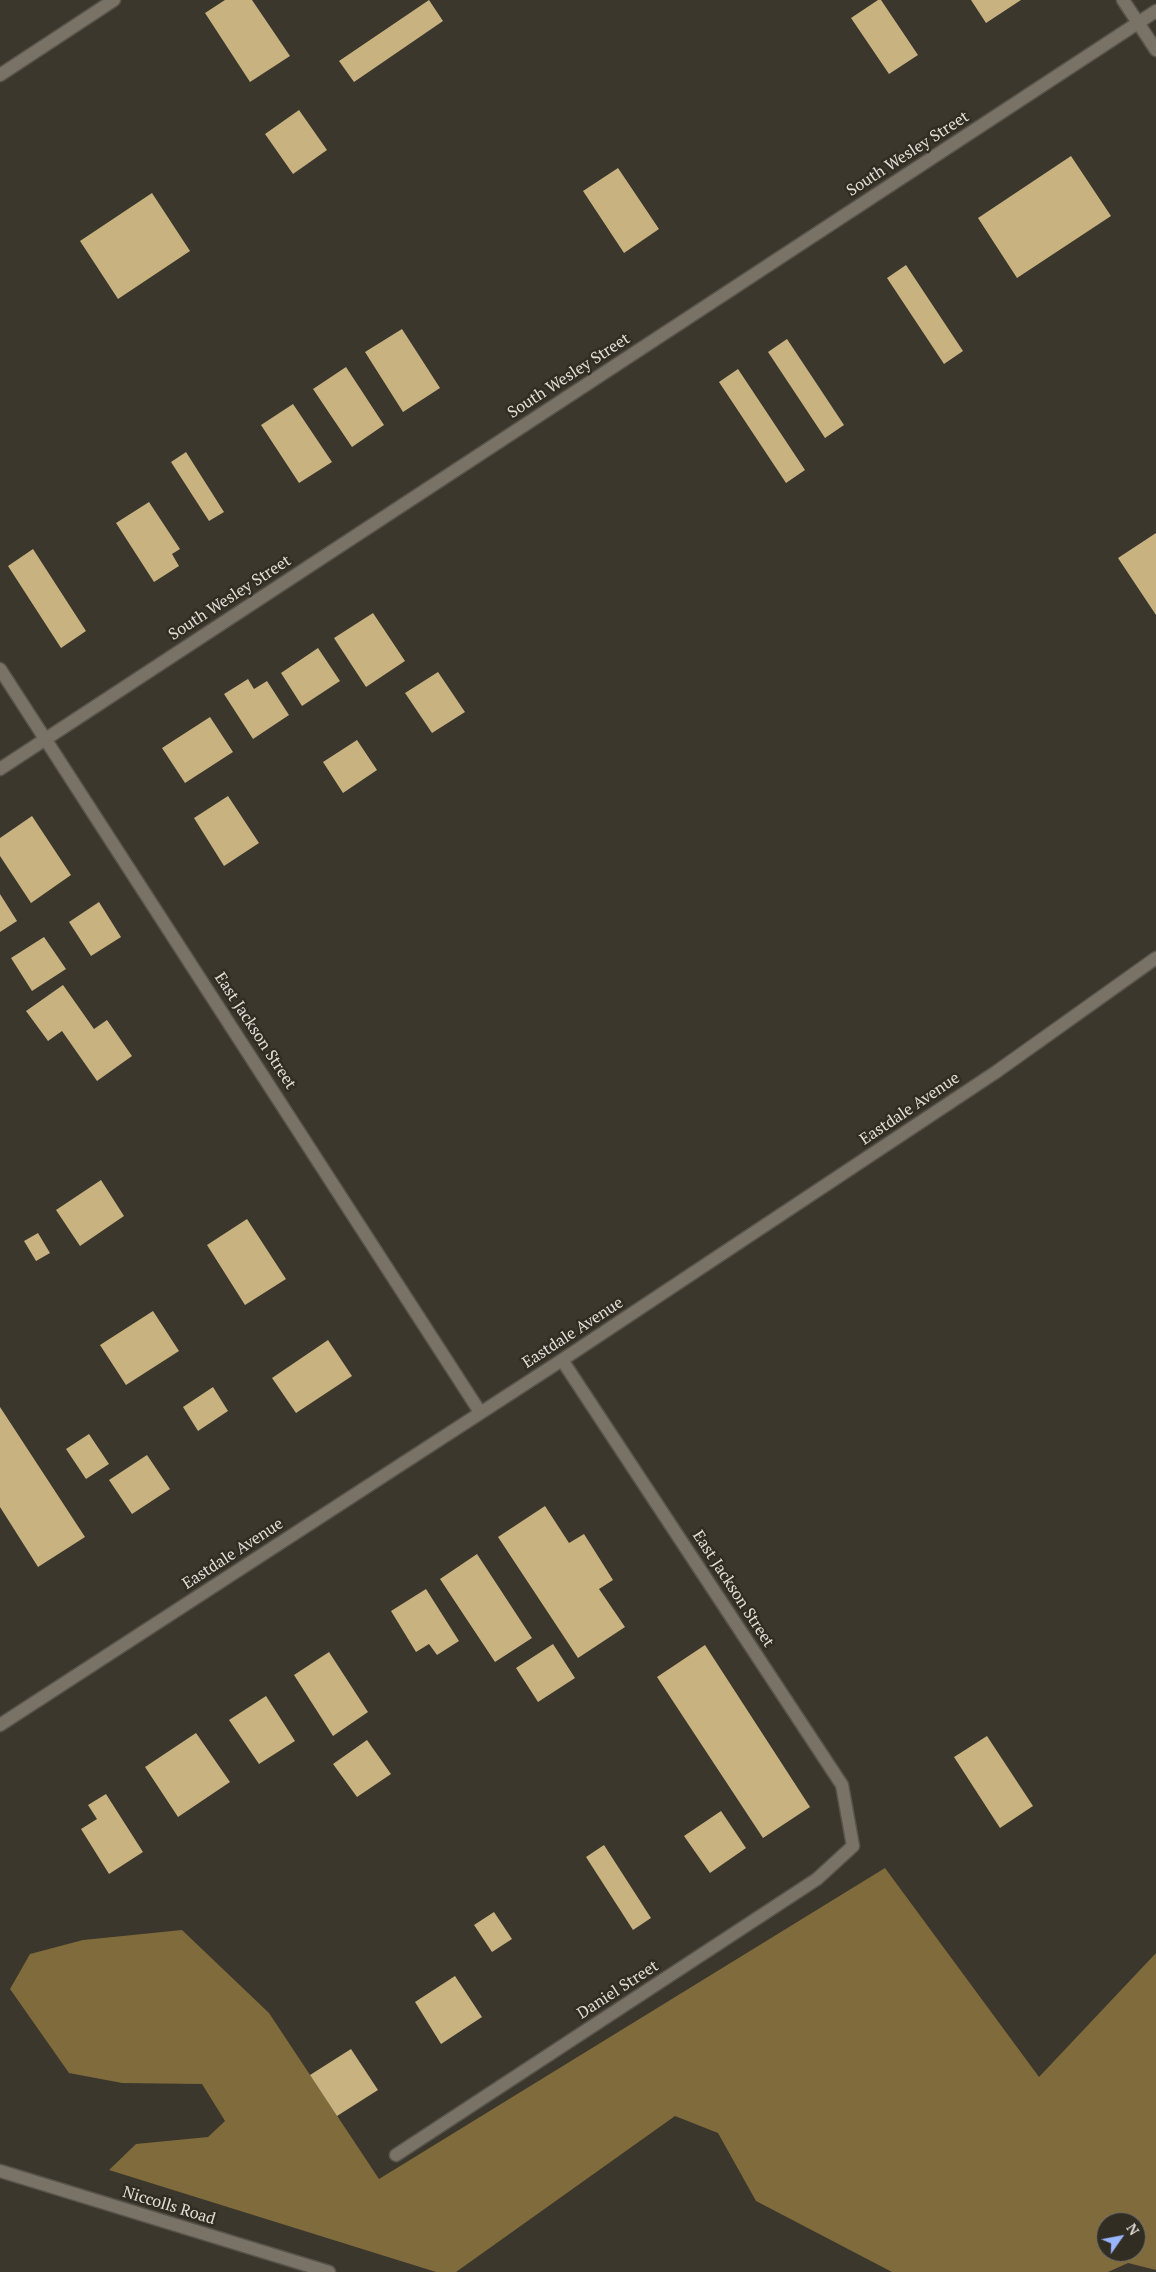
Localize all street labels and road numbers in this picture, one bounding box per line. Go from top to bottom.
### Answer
street label: South Wesley Street [843,107,973,201]
street label: South Wesley Street [504,329,634,423]
street label: South Wesley Street [165,551,295,645]
street label: East Jackson Street [210,969,300,1093]
street label: Eastdale Avenue [856,1069,964,1149]
street label: Eastdale Avenue [519,1293,627,1373]
street label: Eastdale Avenue [179,1514,287,1594]
street label: East Jackson Street [688,1527,778,1651]
street label: Daniel Street [574,1957,662,2023]
street label: Niccolls Road [120,2183,218,2229]

